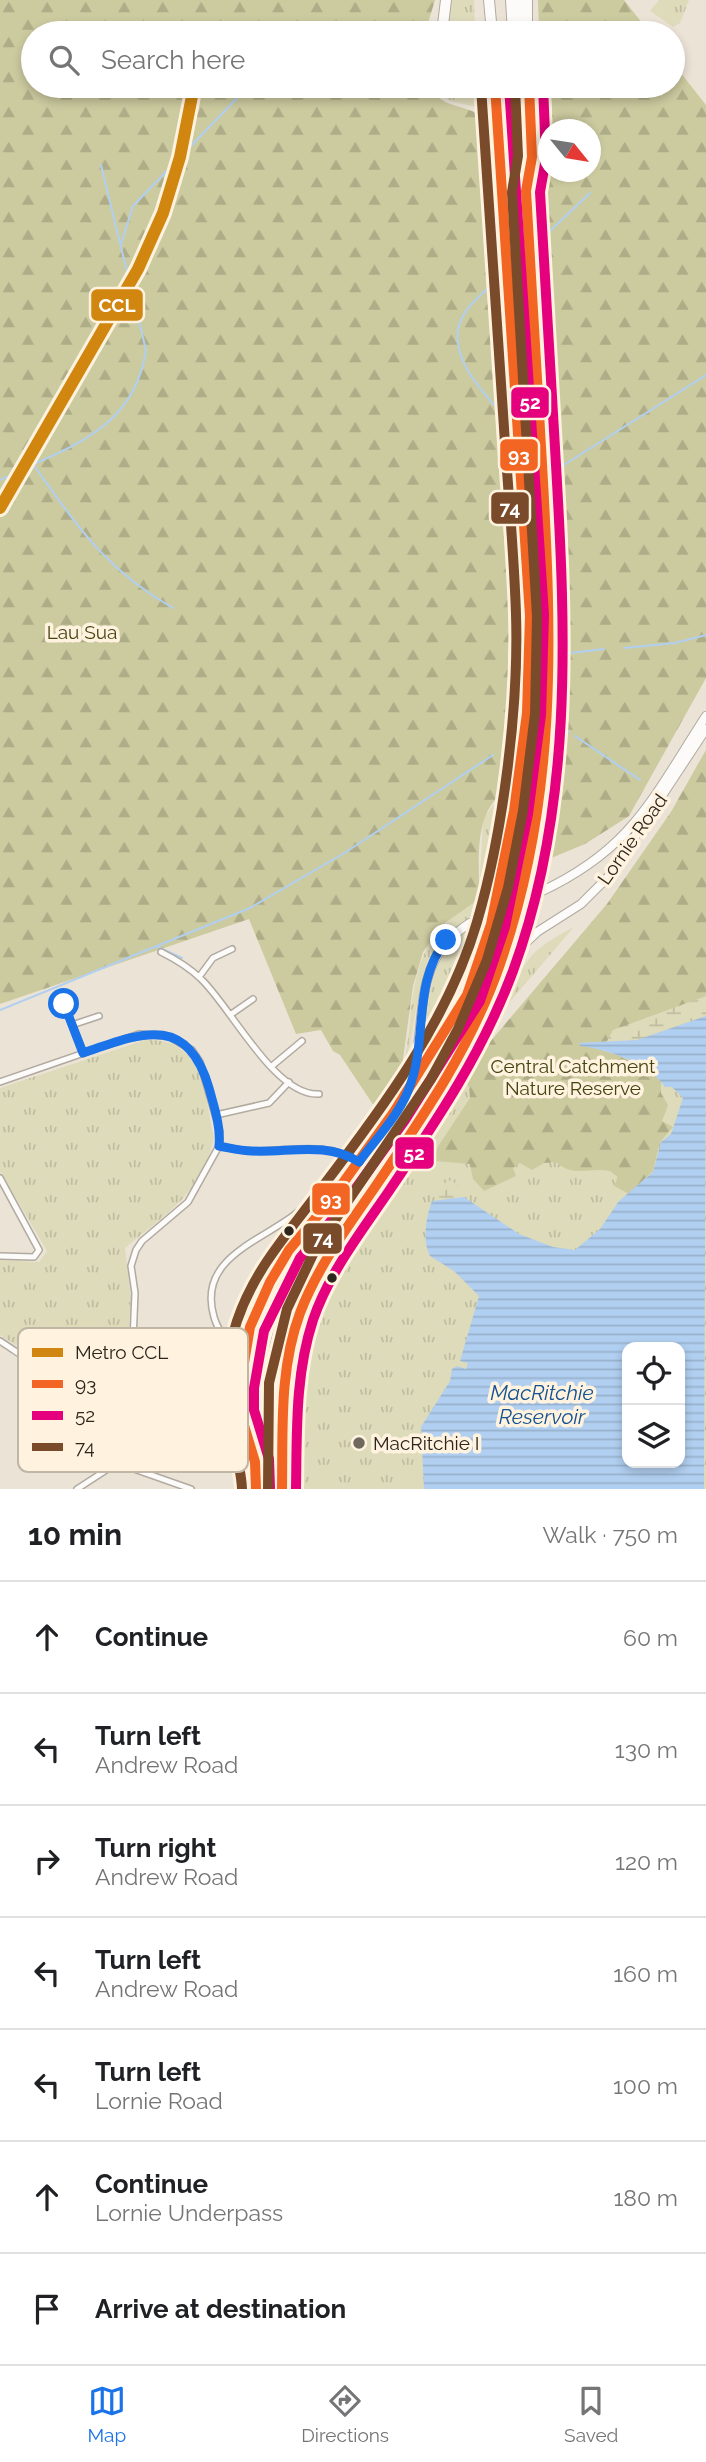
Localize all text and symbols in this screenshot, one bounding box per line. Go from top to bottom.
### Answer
search box [21,21,685,98]
icon: search [45,41,83,79]
text: Search here [101,45,245,75]
north arrow [538,119,601,182]
line badge: CCL [90,288,144,322]
text: CCL [99,294,136,316]
line badge: 52 [510,386,550,419]
text: 52 [519,391,541,413]
line badge: 93 [499,438,539,472]
text: 93 [508,444,530,466]
line badge: 74 [490,491,530,525]
text: 74 [500,497,521,519]
park label: Lau Sua [47,621,117,643]
street label: Lornie Road [593,789,671,889]
route end [430,924,461,955]
route start [48,988,79,1019]
park label: Central Catchment Nature Reserve [491,1055,656,1099]
line badge: 52 [394,1136,435,1170]
text: 52 [403,1142,425,1164]
line badge: 93 [311,1182,351,1216]
text: 93 [320,1188,342,1210]
line badge: 74 [302,1222,343,1255]
unlabelled marker [282,1224,296,1238]
text: 74 [313,1227,334,1249]
unlabelled marker [325,1271,339,1285]
legend [18,1328,248,1472]
text: Metro CCL [75,1341,168,1363]
map controls [622,1342,685,1468]
button: locate [622,1342,685,1405]
text: 93 [75,1373,96,1395]
water label: MacRitchie Reservoir [490,1380,594,1429]
text: 52 [75,1404,95,1426]
button: layers [622,1405,685,1468]
place label: MacRitchie I [373,1432,479,1454]
marker: MacRitchie I [351,1435,367,1451]
text: 74 [75,1436,95,1458]
text: 10 min [28,1517,122,1552]
text: Walk · 750 m [543,1521,678,1548]
icon: ahead [28,1618,66,1656]
text: Continue [95,1622,208,1652]
text: 60 m [623,1624,678,1651]
text: Turn left [95,1721,201,1751]
icon: left [28,1730,66,1768]
text: 130 m [615,1736,678,1763]
text: Andrew Road [95,1751,238,1778]
text: Turn right [95,1833,216,1863]
icon: right [28,1842,66,1880]
text: 120 m [615,1848,678,1875]
text: Andrew Road [95,1863,238,1890]
text: Turn left [95,1945,201,1975]
icon: left [28,1954,66,1992]
text: 160 m [613,1960,678,1987]
text: Andrew Road [95,1975,238,2002]
text: Turn left [95,2057,201,2087]
icon: left [28,2066,66,2104]
text: 100 m [613,2072,678,2099]
text: Lornie Road [95,2087,223,2114]
text: Continue [95,2169,208,2199]
icon: ahead [28,2178,66,2216]
text: 180 m [613,2184,678,2211]
text: Lornie Underpass [95,2199,283,2226]
icon: arrive [28,2290,66,2328]
text: Arrive at destination [95,2294,346,2324]
tab: Map [88,2382,126,2446]
tab: Directions [301,2382,389,2446]
tab: Saved [564,2382,618,2446]

